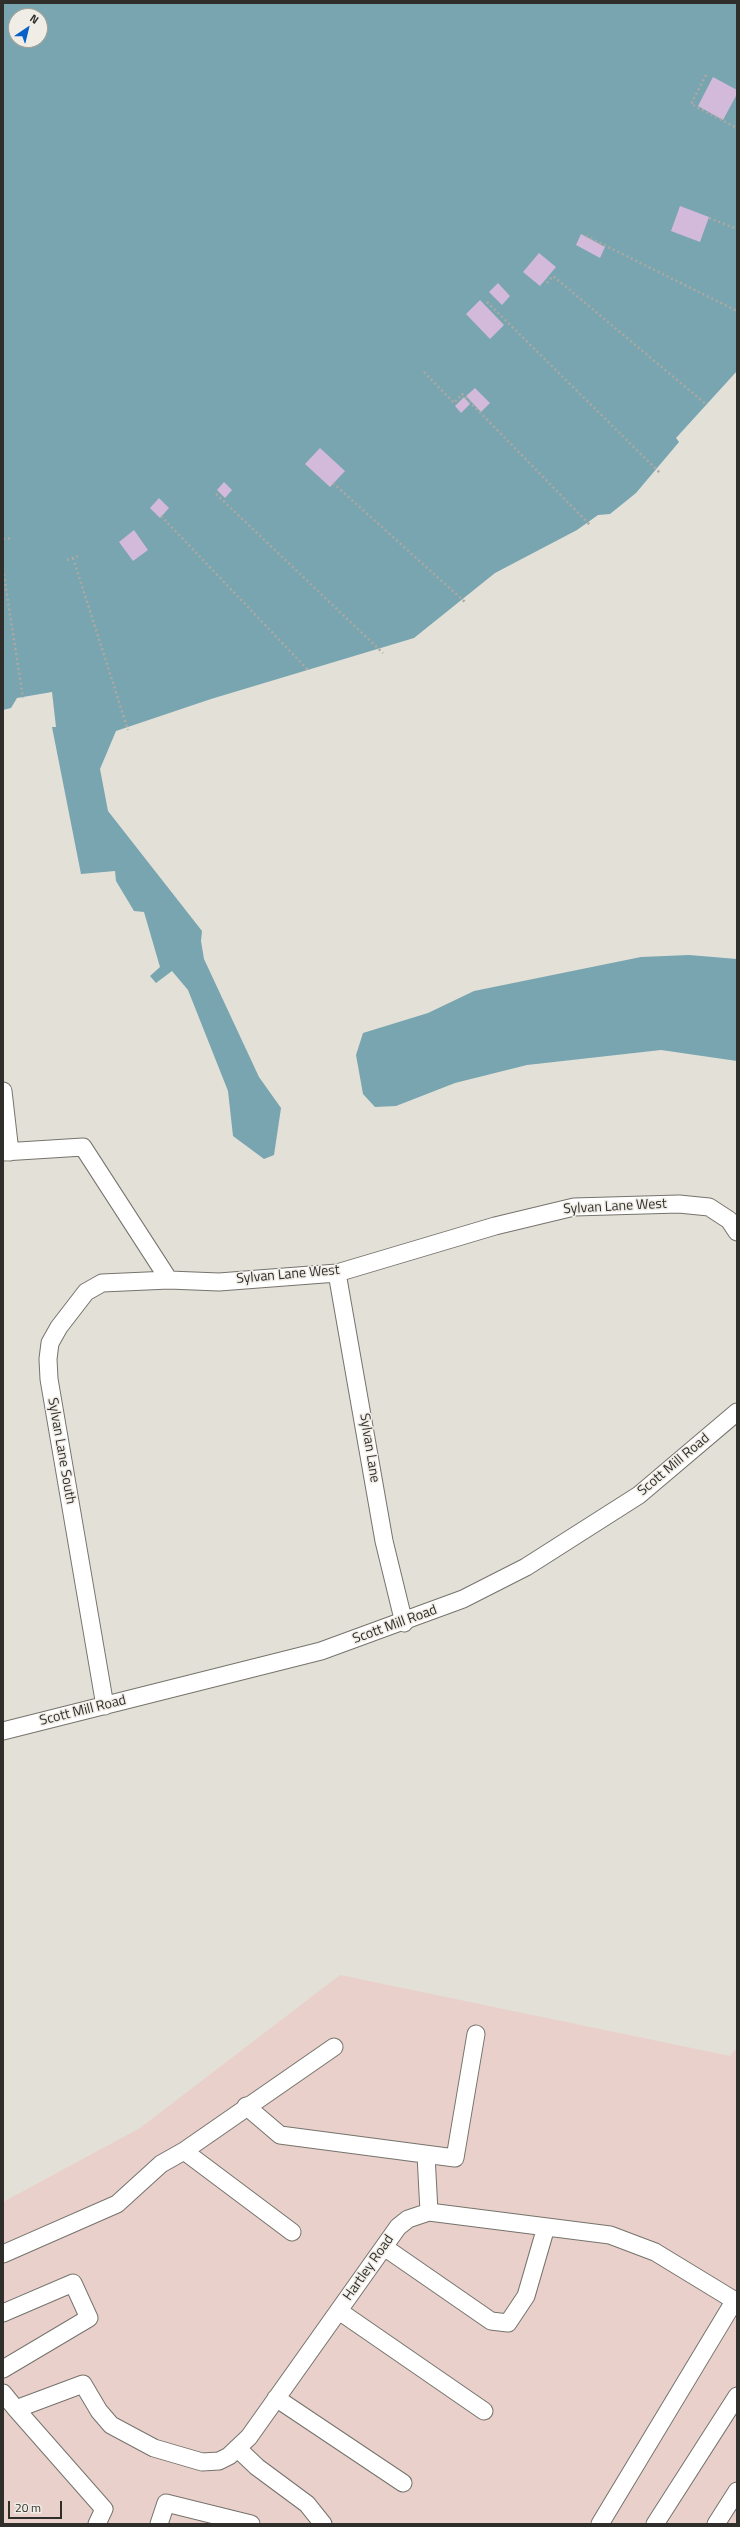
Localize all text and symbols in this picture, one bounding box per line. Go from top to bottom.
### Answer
north arrow [8,8,48,48]
text: N [27,10,42,28]
street label: Sylvan Lane West [563,1196,667,1218]
street label: Sylvan Lane West [236,1262,340,1288]
street label: Sylvan Lane South [43,1396,79,1506]
street label: Sylvan Lane [355,1412,383,1484]
street label: Scott Mill Road [635,1430,713,1500]
street label: Scott Mill Road [351,1602,439,1648]
street label: Scott Mill Road [38,1692,128,1730]
street label: Hartley Road [340,2232,398,2304]
scale bar [10,2493,64,2519]
text: 20 m [15,2498,41,2517]

